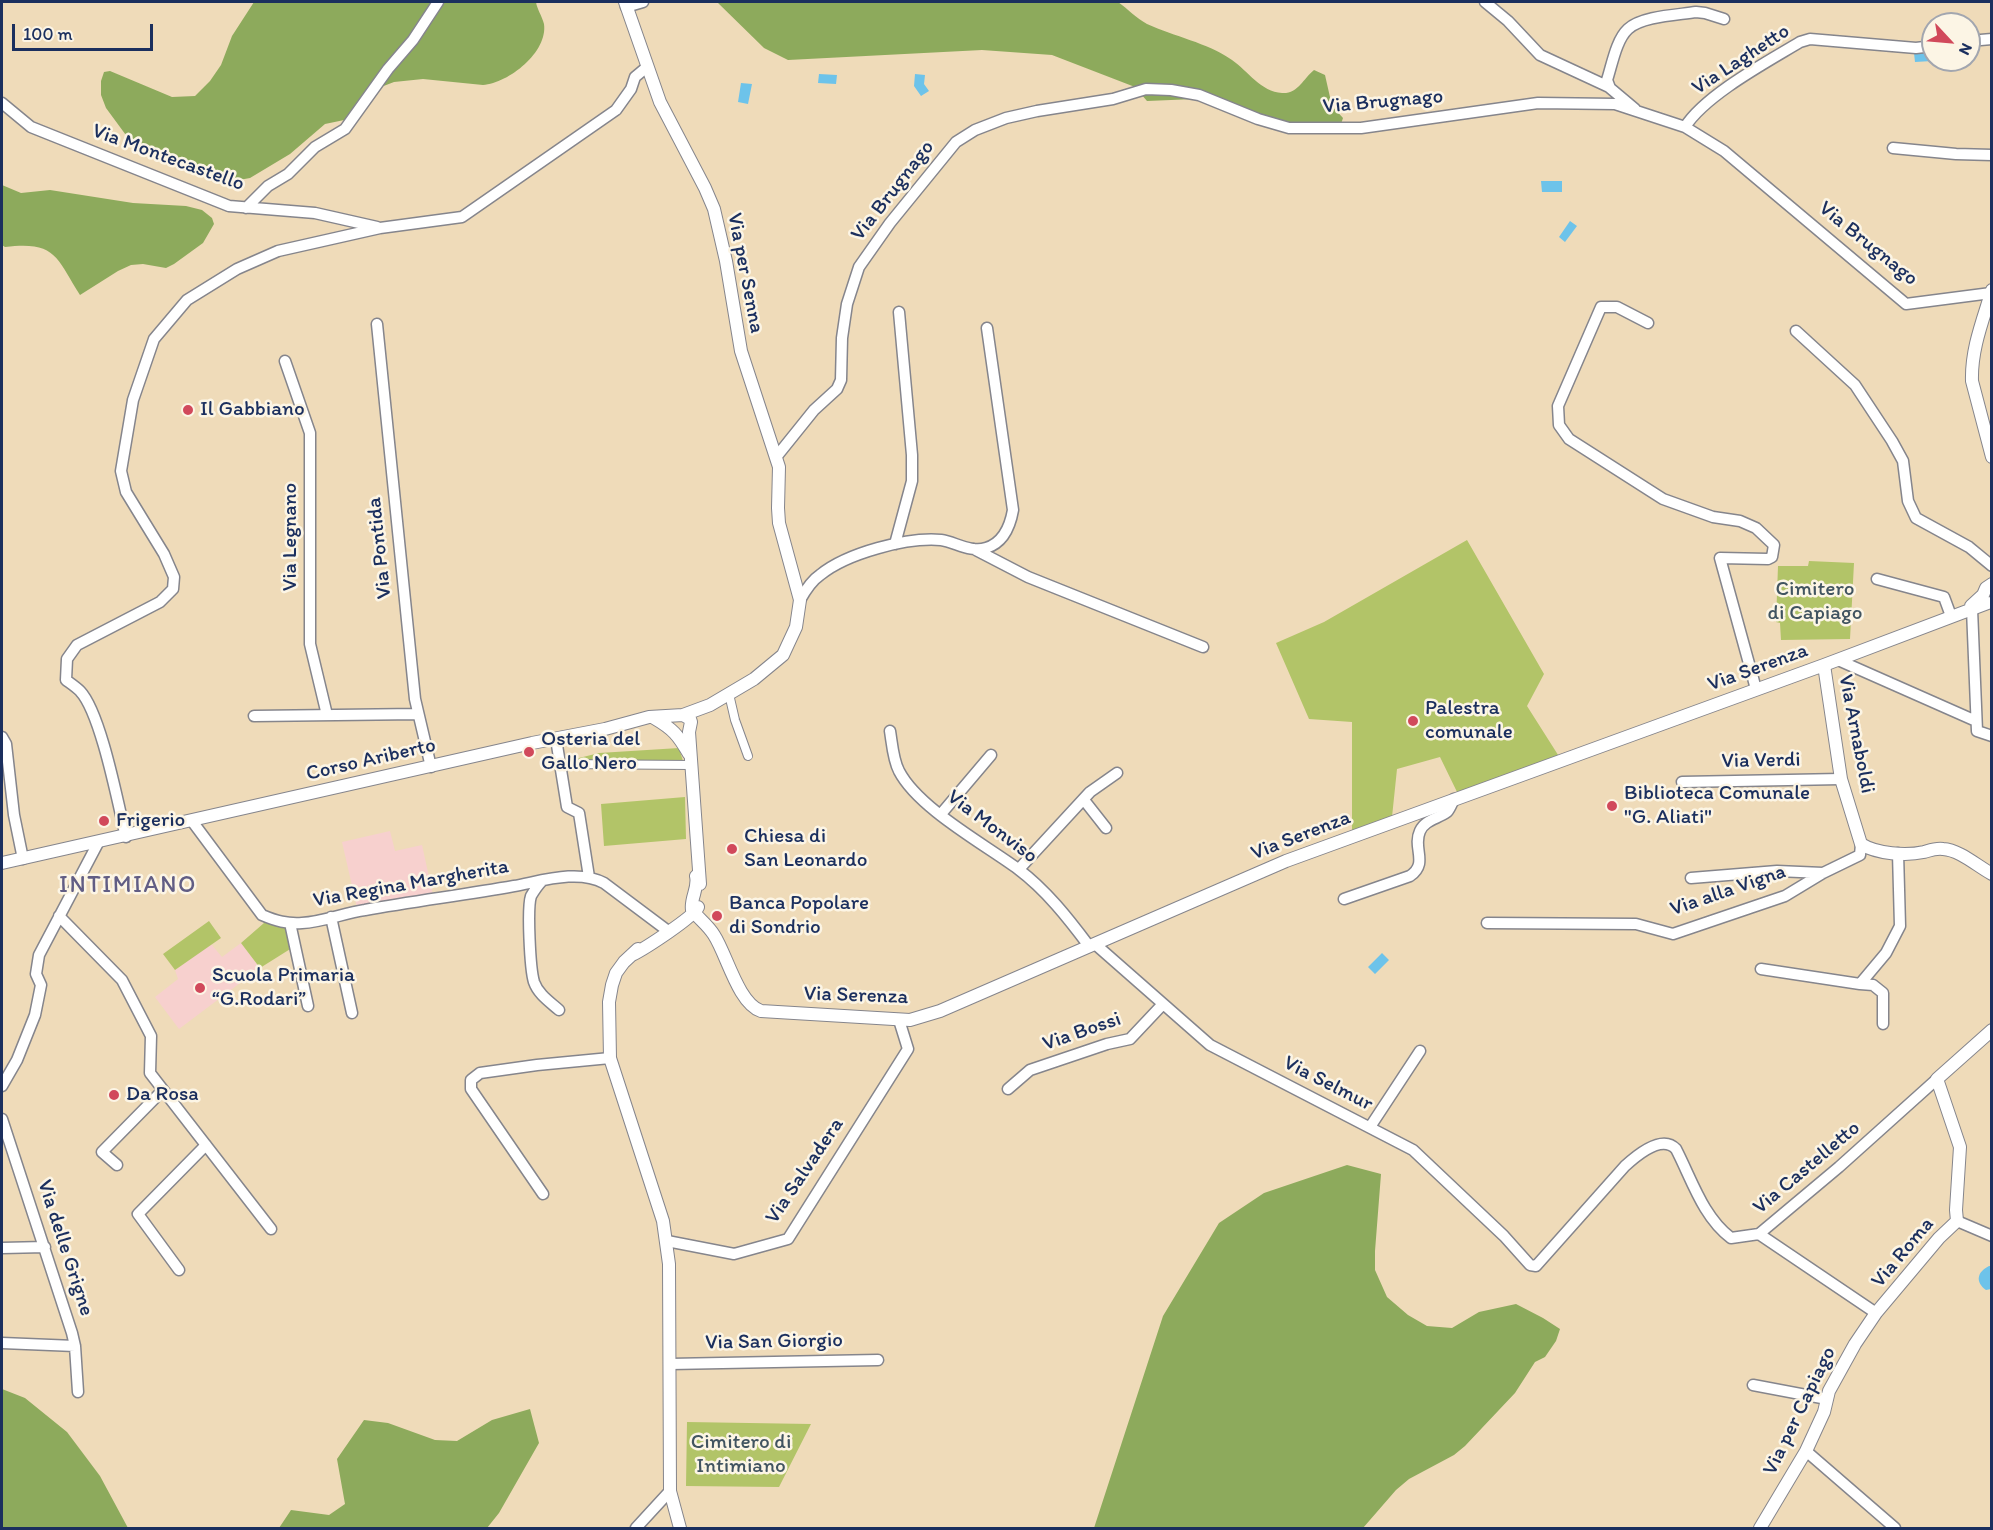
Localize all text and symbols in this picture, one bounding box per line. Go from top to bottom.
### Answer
scale bar [15,12,156,50]
north arrow [1921,12,1981,72]
street label: Via Laghetto [1687,19,1795,101]
text: 100 m [23,23,73,45]
text: N [1955,40,1977,58]
street label: Via Brugnago [1322,84,1444,120]
street label: Via Montecastello [88,119,248,197]
street label: Via Brugnago [846,136,940,246]
street label: Via Brugnago [1813,196,1923,292]
street label: Via per Senna [721,211,769,335]
place label: Il Gabbiano [200,397,305,423]
marker: Il Gabbiano [181,403,195,417]
street label: Via Legnano [278,483,304,591]
street label: Via Pontida [362,496,398,600]
park label: Cimitero di Capiago [1768,577,1862,627]
street label: Via Serenza [1704,638,1812,698]
street label: Via Arnaboldi [1832,672,1880,796]
place label: Palestra comunale [1425,696,1513,746]
marker: Palestra comunale [1406,714,1420,728]
place label: Osteria del Gallo Nero [541,727,640,777]
street label: Corso Ariberto [304,733,438,787]
marker: Osteria del Gallo Nero [522,745,536,759]
street label: Via Verdi [1721,748,1801,774]
place label: Biblioteca Comunale "G. Aliati" [1624,781,1810,831]
street label: Via Monviso [942,785,1042,869]
marker: Biblioteca Comunale "G. Aliati" [1605,799,1619,813]
street label: Via Serenza [1248,805,1354,867]
place label: Frigerio [116,808,185,834]
marker: Frigerio [97,814,111,828]
place label: Chiesa di San Leonardo [744,824,867,874]
marker: Chiesa di San Leonardo [725,842,739,856]
street label: Via Regina Margherita [311,854,511,914]
street label: Via alla Vigna [1667,859,1789,923]
district label: INTIMIANO [61,872,195,900]
place label: Banca Popolare di Sondrio [729,891,869,941]
marker: Banca Popolare di Sondrio [710,909,724,923]
place label: Scuola Primaria “G.Rodari” [212,963,355,1013]
marker: Scuola Primaria “G.Rodari” [193,981,207,995]
street label: Via Serenza [803,982,909,1010]
street label: Via Bossi [1040,1007,1124,1057]
street label: Via Selmur [1279,1051,1377,1117]
place label: Da Rosa [126,1082,199,1108]
marker: Da Rosa [107,1088,121,1102]
street label: Via Salvadera [760,1113,850,1229]
street label: Via Castelletto [1748,1116,1866,1220]
street label: Via delle Grigne [31,1177,99,1319]
street label: Via Roma [1866,1213,1940,1293]
street label: Via San Giorgio [705,1328,843,1356]
street label: Via per Capiago [1758,1343,1842,1479]
park label: Cimitero di Intimiano [691,1430,791,1480]

